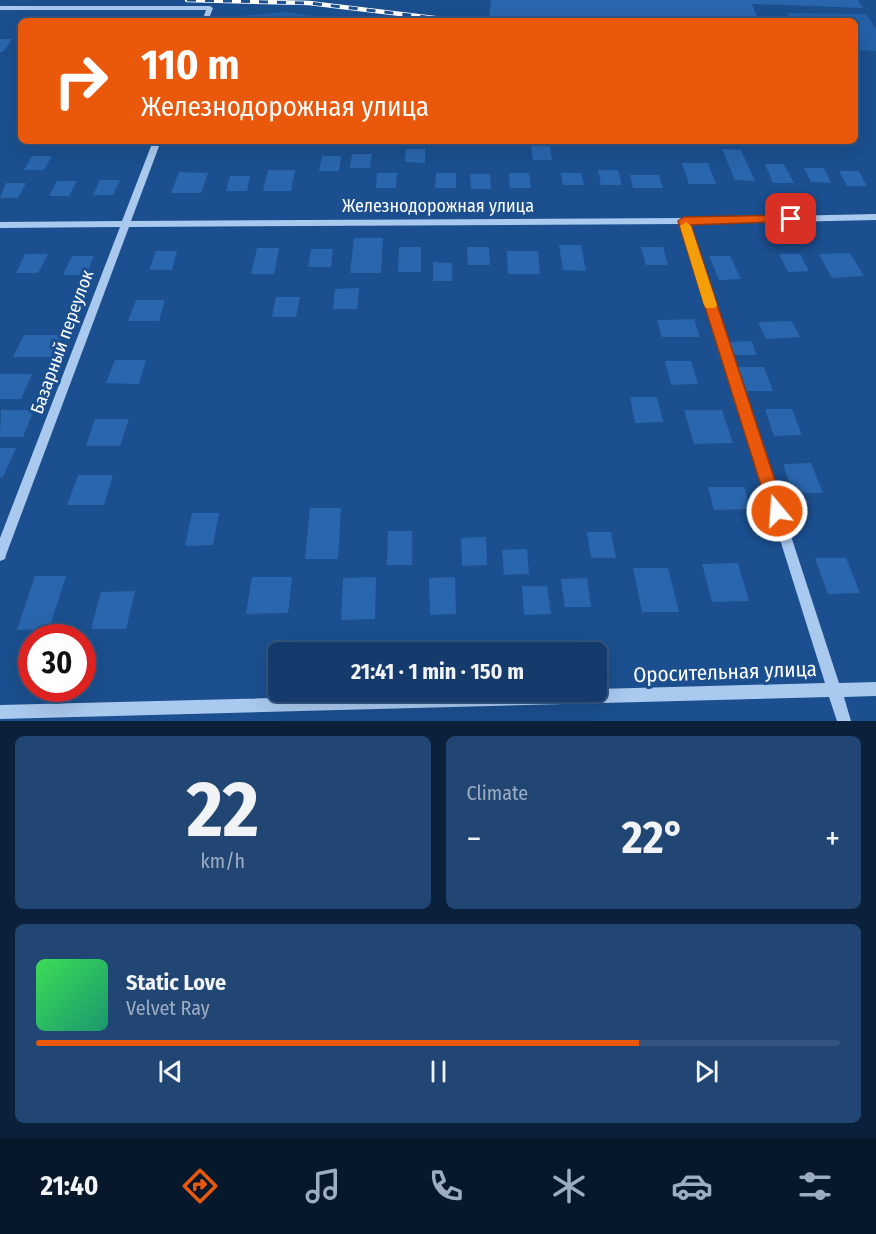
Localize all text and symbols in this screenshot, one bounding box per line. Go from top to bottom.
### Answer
text: 110 m [141,40,240,90]
icon: right [42,42,120,120]
text: Железнодорожная улица [141,91,429,123]
pin [765,193,816,244]
street label: Железнодорожная улица [342,195,534,217]
icon: arrive [774,202,807,235]
street label: Базарный переулок [26,266,98,417]
position arrow [745,479,809,543]
speed limit sign: 30 [18,624,96,702]
street label: Оросительная улица [633,656,817,688]
text: 21:41 · 1 min · 150 m [351,658,524,685]
text: 22 [187,763,259,857]
text: Climate [467,781,528,805]
text: 22° [622,811,685,865]
text: − [467,819,481,859]
text: + [825,819,840,859]
text: km/h [200,849,245,873]
text: Static Love [126,969,226,996]
text: Velvet Ray [126,996,210,1020]
icon: previous [154,1055,187,1088]
icon: pause [422,1055,455,1088]
icon: next [690,1055,723,1088]
icon: directions [179,1165,221,1207]
icon: music [302,1165,344,1207]
icon: phone [425,1165,467,1207]
icon: climate [548,1165,590,1207]
icon: car [671,1165,713,1207]
icon: filters [794,1165,836,1207]
text: 21:40 [40,1170,99,1202]

